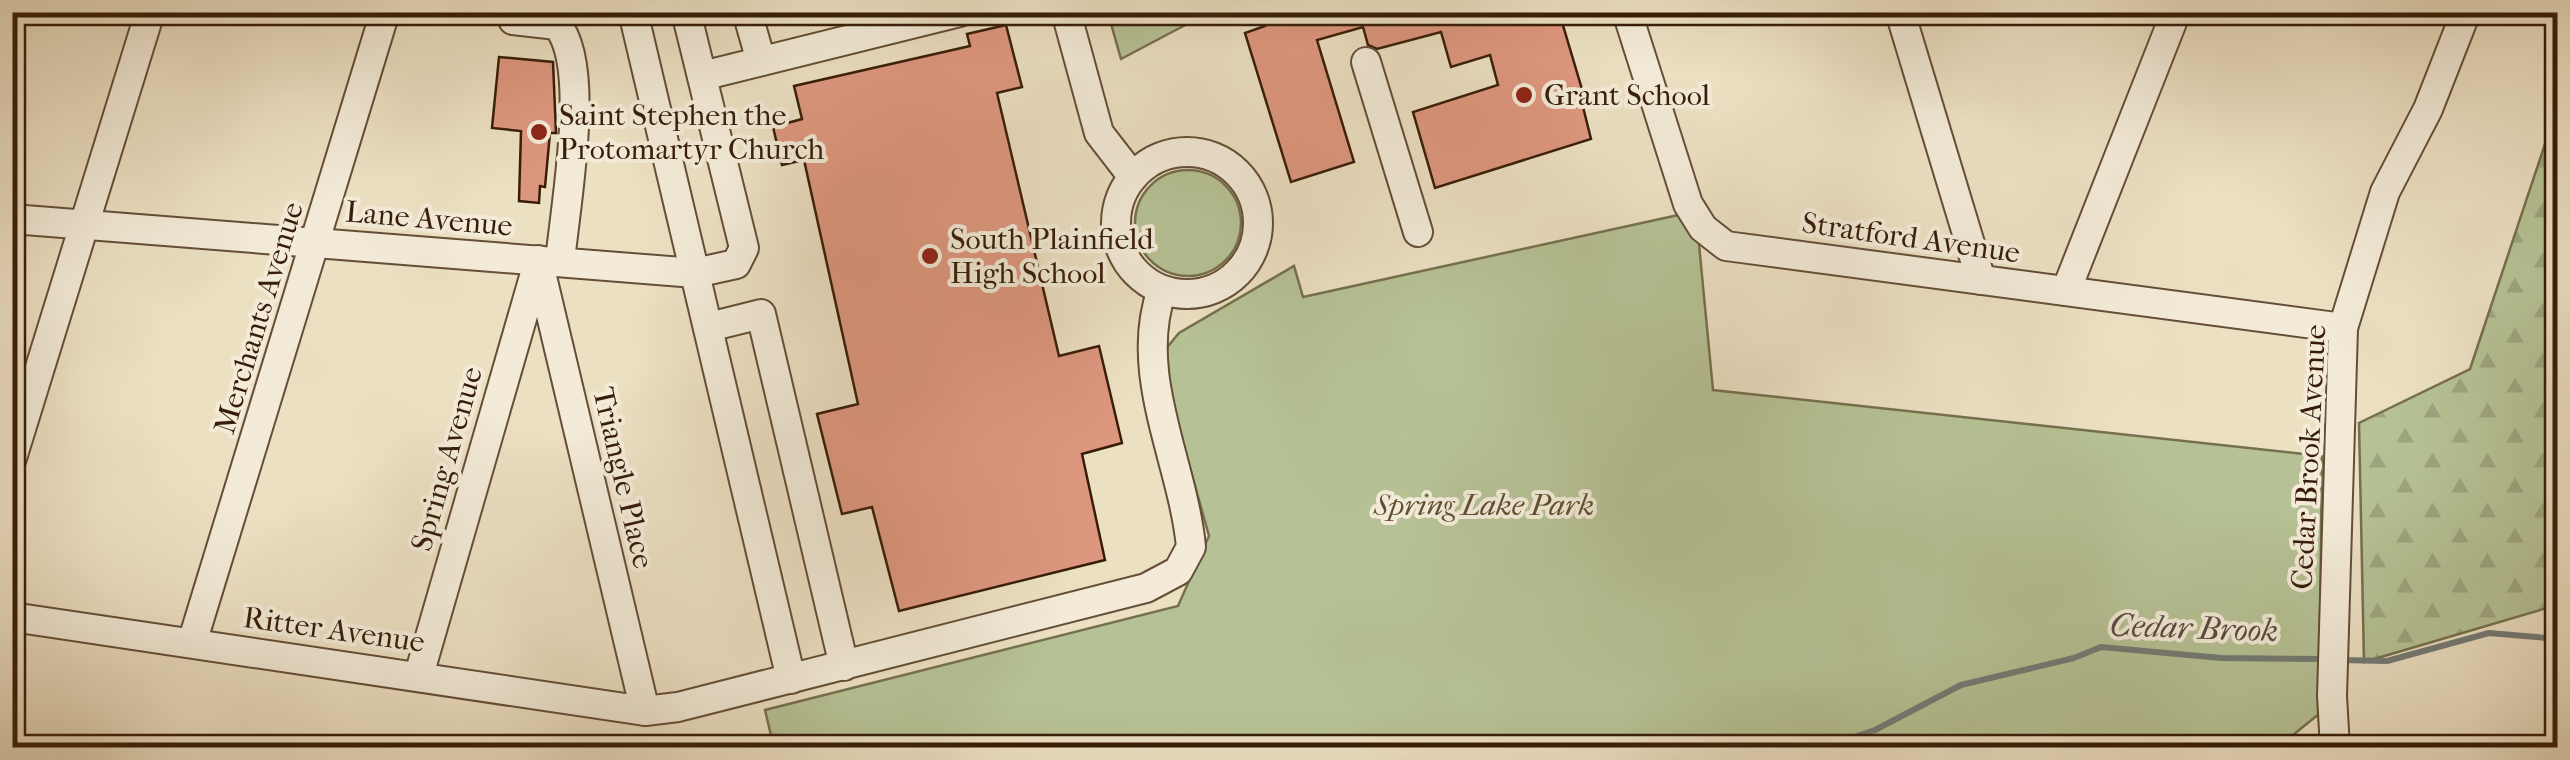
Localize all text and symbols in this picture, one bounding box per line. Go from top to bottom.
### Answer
place label: Grant School [1544,78,1710,113]
marker: Grant School [1513,84,1535,106]
place label: Saint Stephen the Protomartyr Church [559,98,824,167]
marker: Saint Stephen the Protomartyr Church [528,121,550,143]
street label: Lane Avenue [344,194,514,244]
street label: Merchants Avenue [207,198,311,438]
street label: Stratford Avenue [1800,205,2022,271]
place label: South Plainfield High School [950,222,1154,291]
marker: South Plainfield High School [919,245,941,267]
street label: Cedar Brook Avenue [2285,323,2333,590]
street label: Spring Avenue [404,363,490,555]
street label: Triangle Place [585,384,661,572]
park label: Spring Lake Park [1373,488,1594,523]
street label: Ritter Avenue [241,600,427,660]
water label: Cedar Brook [2109,607,2279,649]

